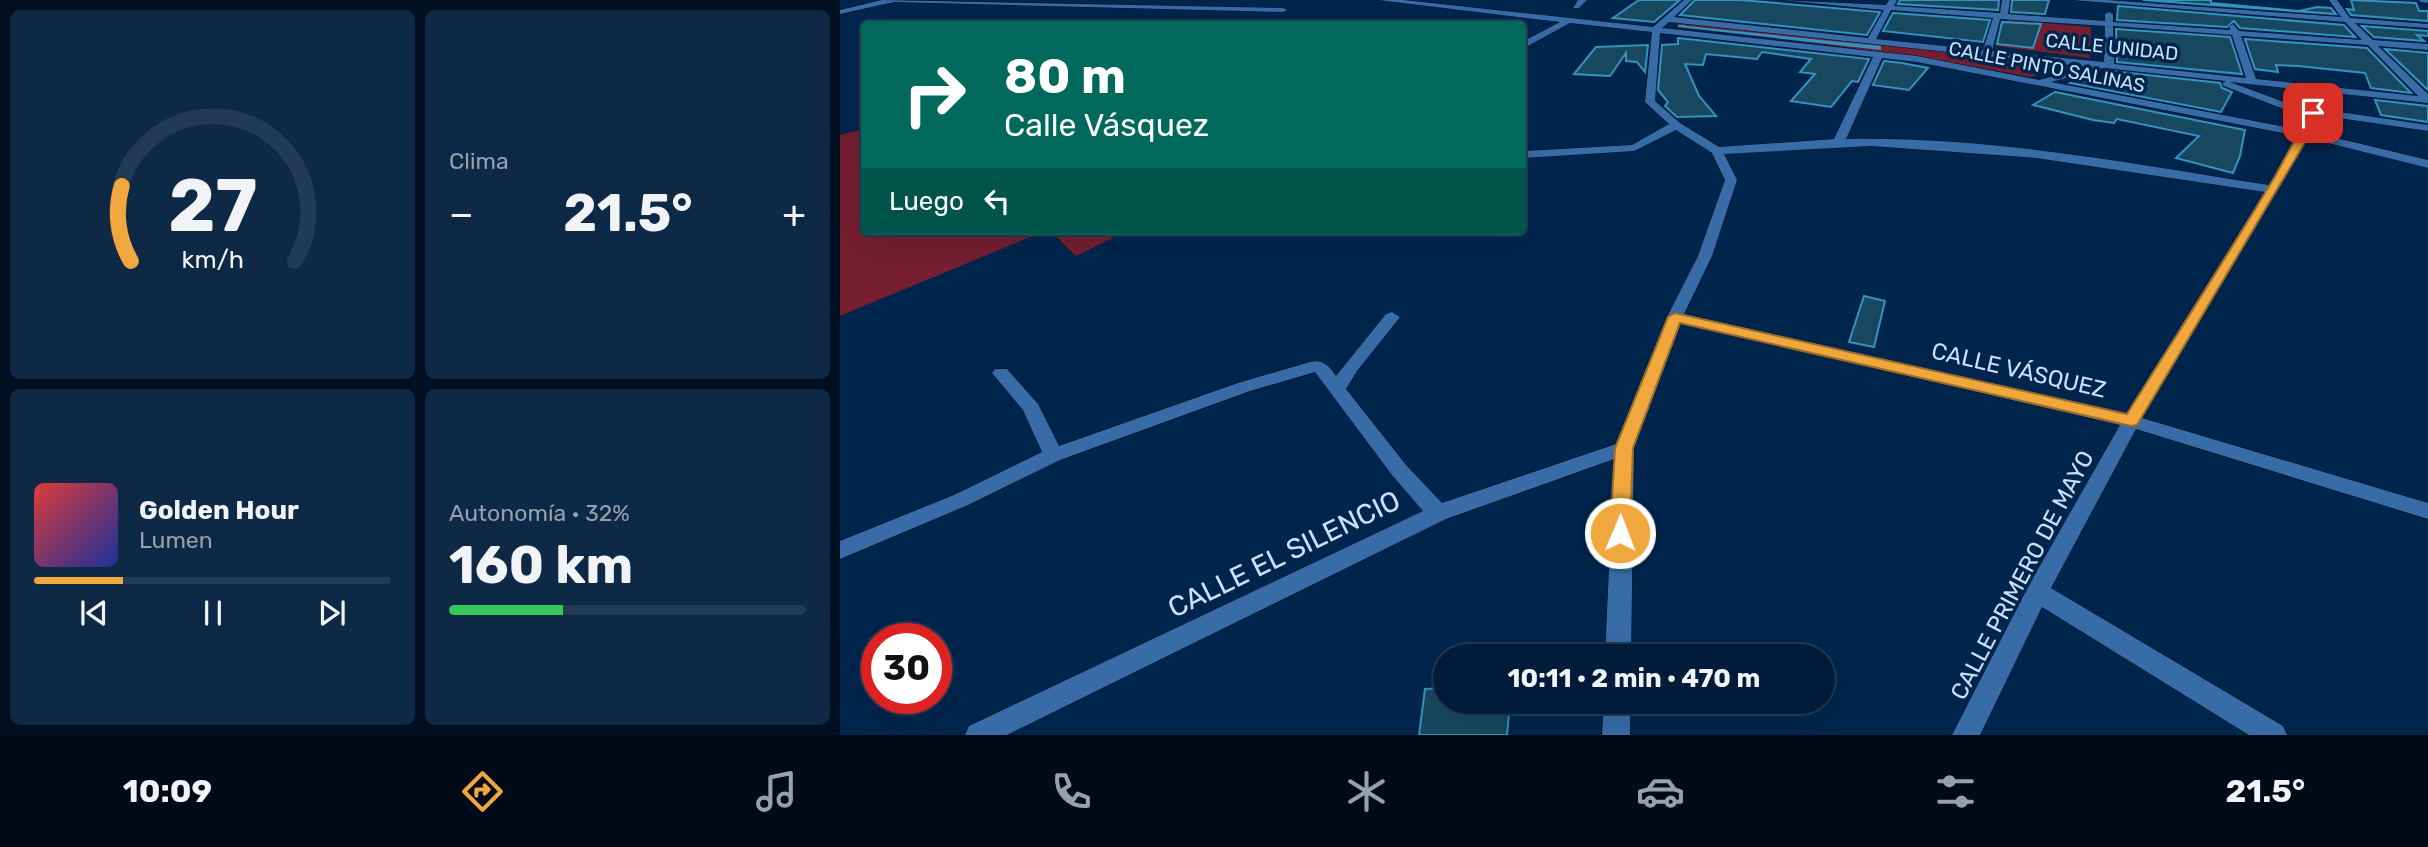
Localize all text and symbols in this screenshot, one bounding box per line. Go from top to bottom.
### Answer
street label: CALLE UNIDAD [2045,29,2179,65]
street label: CALLE PINTO SALINAS [1947,37,2147,97]
text: 80 m [1004,47,1126,105]
icon: right [889,49,980,140]
pin [2283,83,2343,143]
icon: arrive [2294,94,2332,132]
text: Calle Vásquez [1004,106,1209,144]
text: Clima [449,147,509,175]
text: 27 [168,163,257,249]
text: 21.5° [563,182,693,244]
icon: left [978,182,1016,220]
text: Luego [889,186,964,217]
text: − [449,191,474,237]
text: + [782,191,806,237]
text: km/h [181,244,244,273]
street label: CALLE VÁSQUEZ [1929,336,2109,404]
street label: CALLE PRIMERO DE MAYO [1944,446,2100,704]
street label: CALLE EL SILENCIO [1163,484,1405,624]
text: Golden Hour [139,495,299,526]
position arrow [1583,496,1657,570]
text: Autonomía · 32% [449,499,630,527]
text: Lumen [139,526,213,554]
text: 160 km [449,534,633,596]
icon: previous [75,594,113,632]
icon: pause [194,594,232,632]
icon: next [313,594,351,632]
speed limit sign: 30 [861,623,952,714]
text: 10:11 · 2 min · 470 m [1508,663,1760,694]
icon: directions [458,767,507,816]
icon: music [752,767,801,816]
icon: phone [1047,767,1096,816]
icon: climate [1342,767,1391,816]
icon: car [1636,767,1685,816]
icon: filters [1931,767,1980,816]
text: 10:09 [123,772,212,810]
text: 21.5° [2225,772,2305,810]

